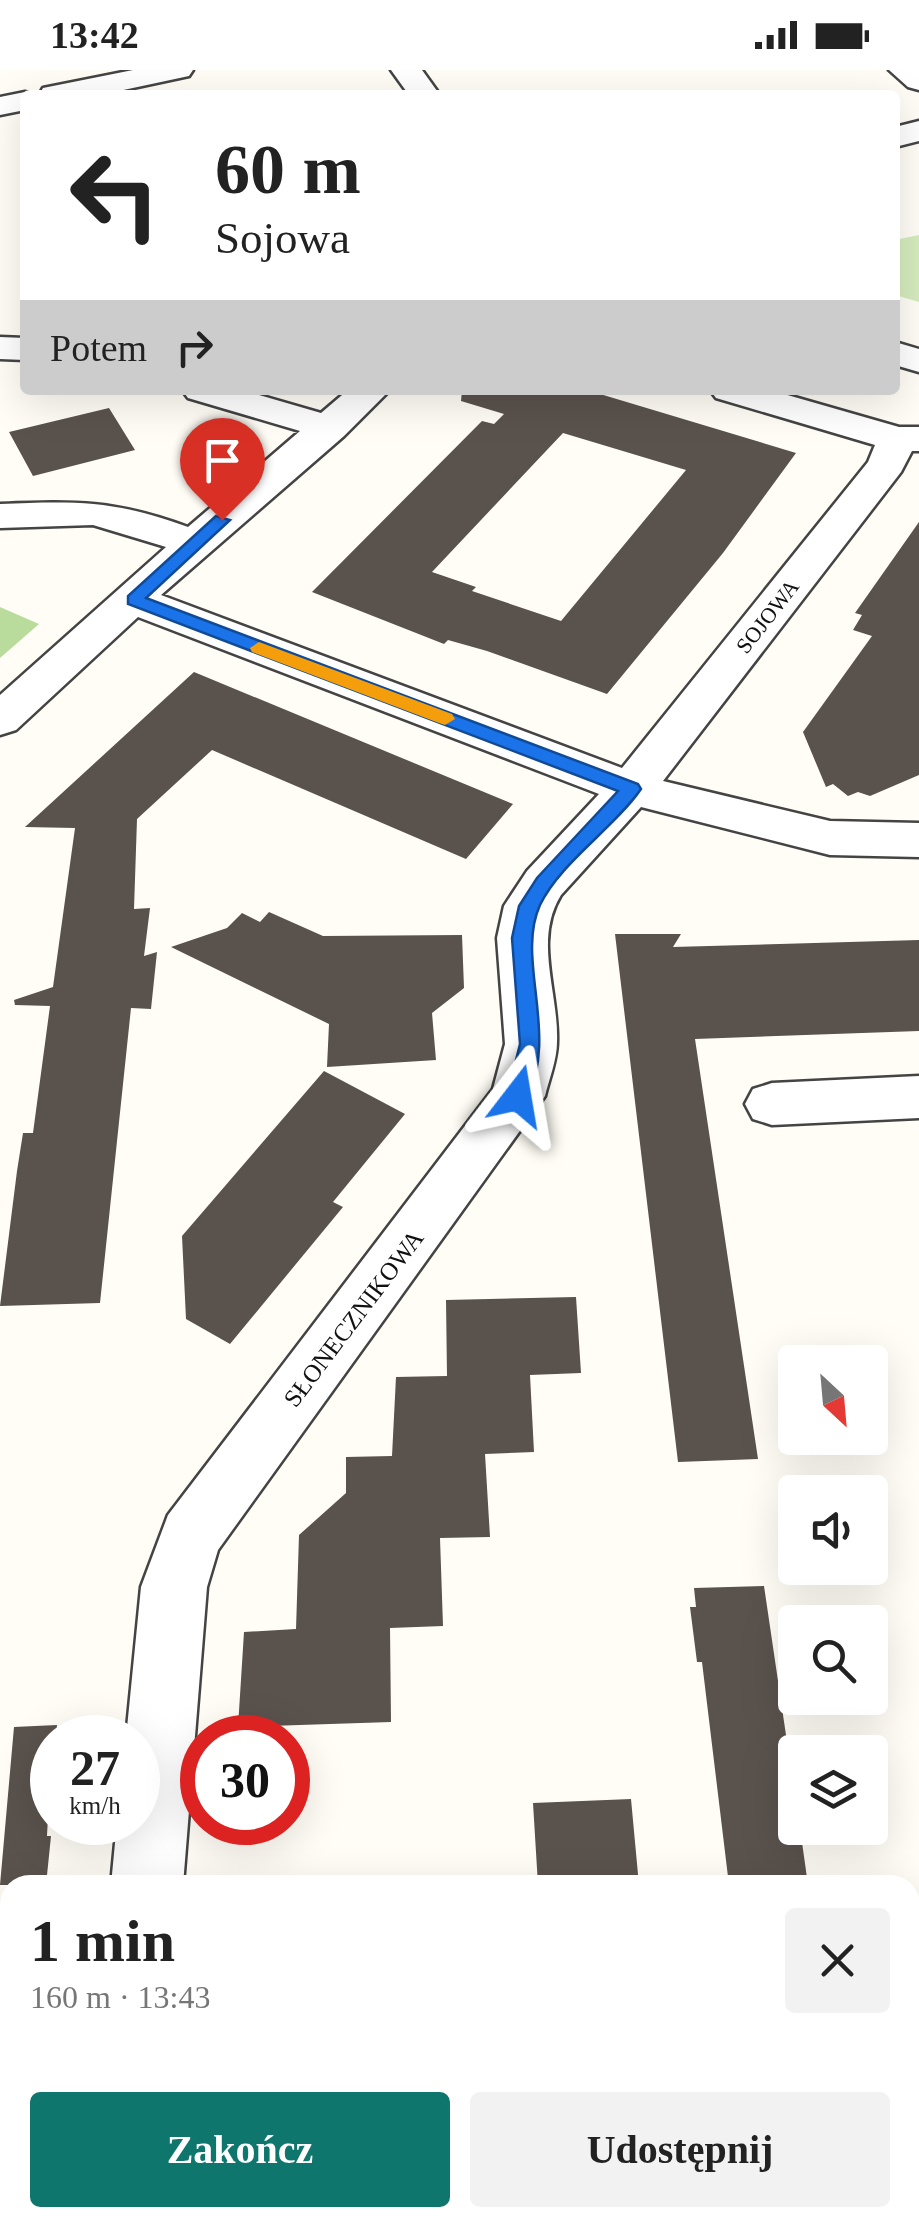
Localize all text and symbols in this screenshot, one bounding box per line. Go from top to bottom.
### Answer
text: 13:42 [50,14,139,56]
icon: left [50,130,180,260]
text: 60 m [215,131,361,208]
text: Sojowa [215,213,350,263]
icon: right [167,320,222,375]
text: Potem [50,327,147,369]
pin [180,418,265,521]
icon: arrive [195,433,250,488]
street label: SOJOWA [731,574,804,658]
position arrow [466,1044,570,1148]
street label: SŁONECZNIKOWA [278,1225,429,1412]
north arrow [778,1345,888,1455]
map controls [778,1345,888,1845]
button: sound [778,1475,888,1585]
button: search [778,1605,888,1715]
speed limit sign: 30 [180,1715,310,1845]
button: layers [778,1735,888,1845]
text: 27 [70,1740,120,1796]
text: km/h [69,1792,121,1819]
text: 1 min [30,1908,175,1974]
button: close [785,1908,890,2013]
text: 160 m · 13:43 [30,1979,210,2015]
button: Zakończ [30,2092,450,2207]
button: Udostępnij [470,2092,890,2207]

